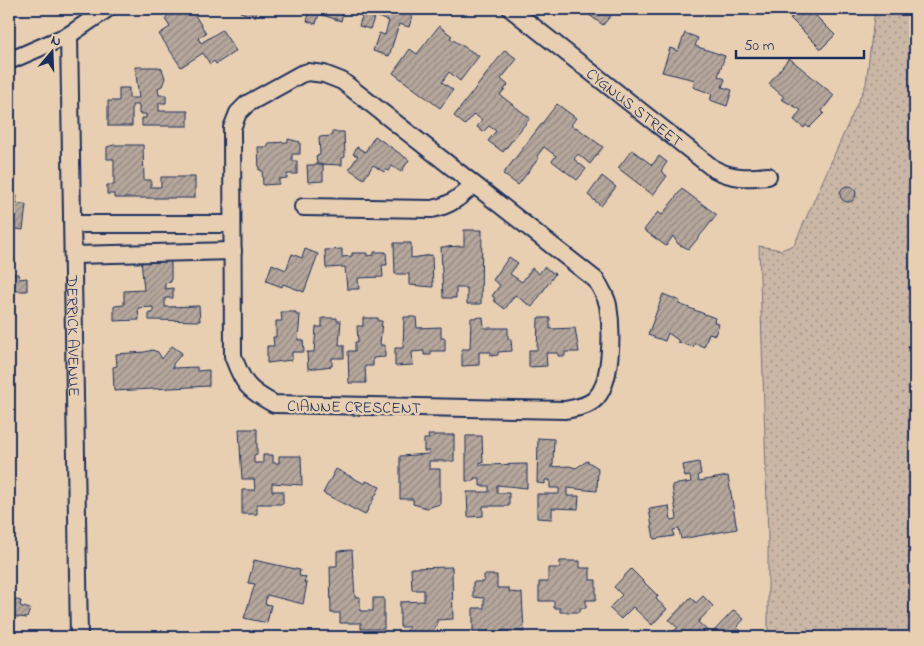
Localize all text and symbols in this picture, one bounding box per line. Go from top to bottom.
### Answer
north arrow [28,28,78,78]
scale bar [736,28,864,60]
text: N [48,30,64,53]
text: 50 m [744,35,775,57]
street label: CYGNUS STREET [580,63,687,154]
street label: DERRICK AVENUE [59,274,85,397]
street label: CIANNE CRESCENT [287,395,421,421]

